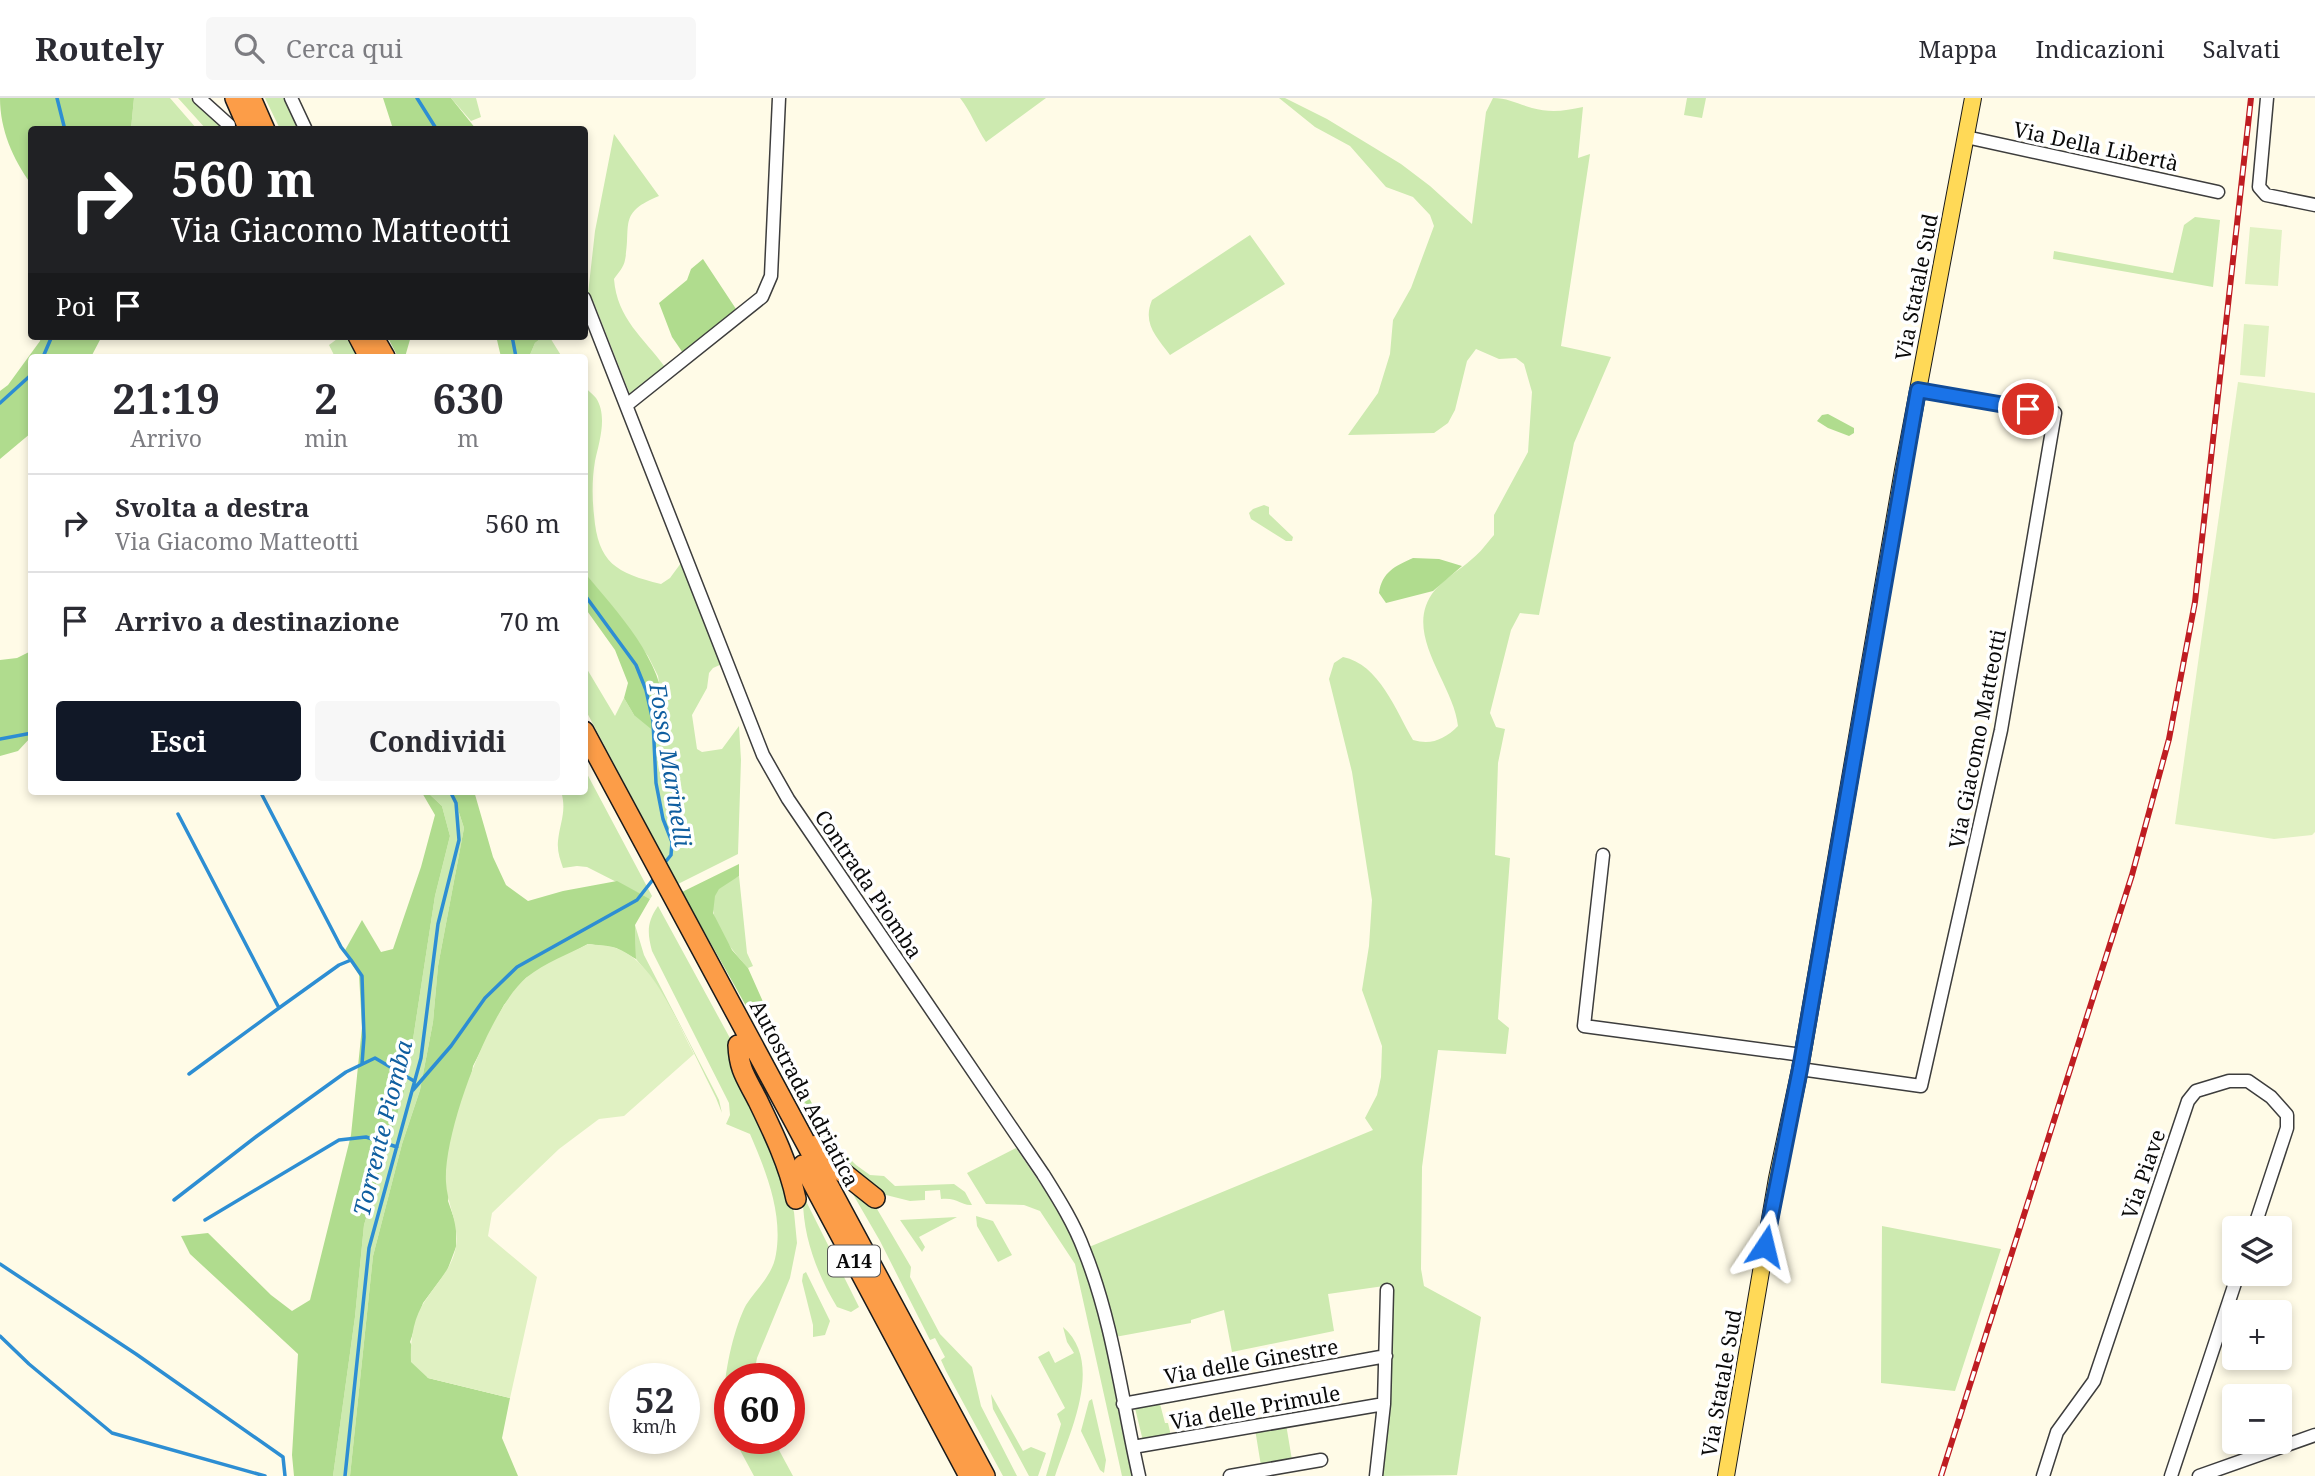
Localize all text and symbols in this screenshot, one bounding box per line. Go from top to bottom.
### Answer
search box [206,17,696,80]
text: Routely [35,26,164,71]
icon: search [230,29,268,67]
text: Cerca qui [286,30,403,66]
text: Mappa [1918,32,1997,65]
text: Indicazioni [2035,32,2164,65]
text: Salvati [2202,32,2280,65]
street label: Via Della Libertà [2011,115,2181,177]
text: 560 m [171,145,315,211]
icon: right [56,154,147,245]
text: Via Giacomo Matteotti [171,208,510,251]
street label: Via Statale Sud [1888,211,1944,363]
icon: arrive [109,287,147,325]
text: Poi [56,288,95,324]
text: 21:19 [112,369,220,426]
text: 2 [314,369,338,426]
text: 630 [432,369,504,426]
pin [1998,379,2058,439]
icon: arrive [2009,390,2047,428]
text: Arrivo [130,422,202,454]
text: min [304,422,348,454]
text: m [457,422,479,454]
text: Svolta a destra [115,489,310,525]
icon: right [56,504,94,542]
text: 560 m [485,505,560,541]
text: Via Giacomo Matteotti [115,525,359,557]
icon: arrive [56,602,94,640]
text: Arrivo a destinazione [115,603,400,639]
text: 70 m [500,603,560,639]
street label: Via Giacomo Matteotti [1942,627,2012,851]
water label: Fosso Marinelli [642,680,700,849]
button: Esci [56,701,301,781]
button: Condividi [315,701,560,781]
street label: Contrada Piomba [809,804,929,964]
street label: Autostrada Adriatica [744,995,866,1191]
water label: Torrente Piomba [345,1036,419,1219]
street label: Via Piave [2115,1126,2171,1222]
position arrow [1728,1209,1802,1283]
map controls [2222,1216,2292,1454]
button: layers [2222,1216,2292,1286]
road number: A14 [828,1246,880,1276]
button: + [2222,1300,2292,1370]
street label: Via Statale Sud [1694,1307,1748,1459]
street label: Via delle Ginestre [1162,1332,1340,1390]
speed limit sign: 60 [714,1363,805,1454]
text: 52 [635,1376,674,1423]
street label: Via delle Primule [1168,1378,1342,1436]
button: − [2222,1384,2292,1454]
text: km/h [632,1414,677,1438]

